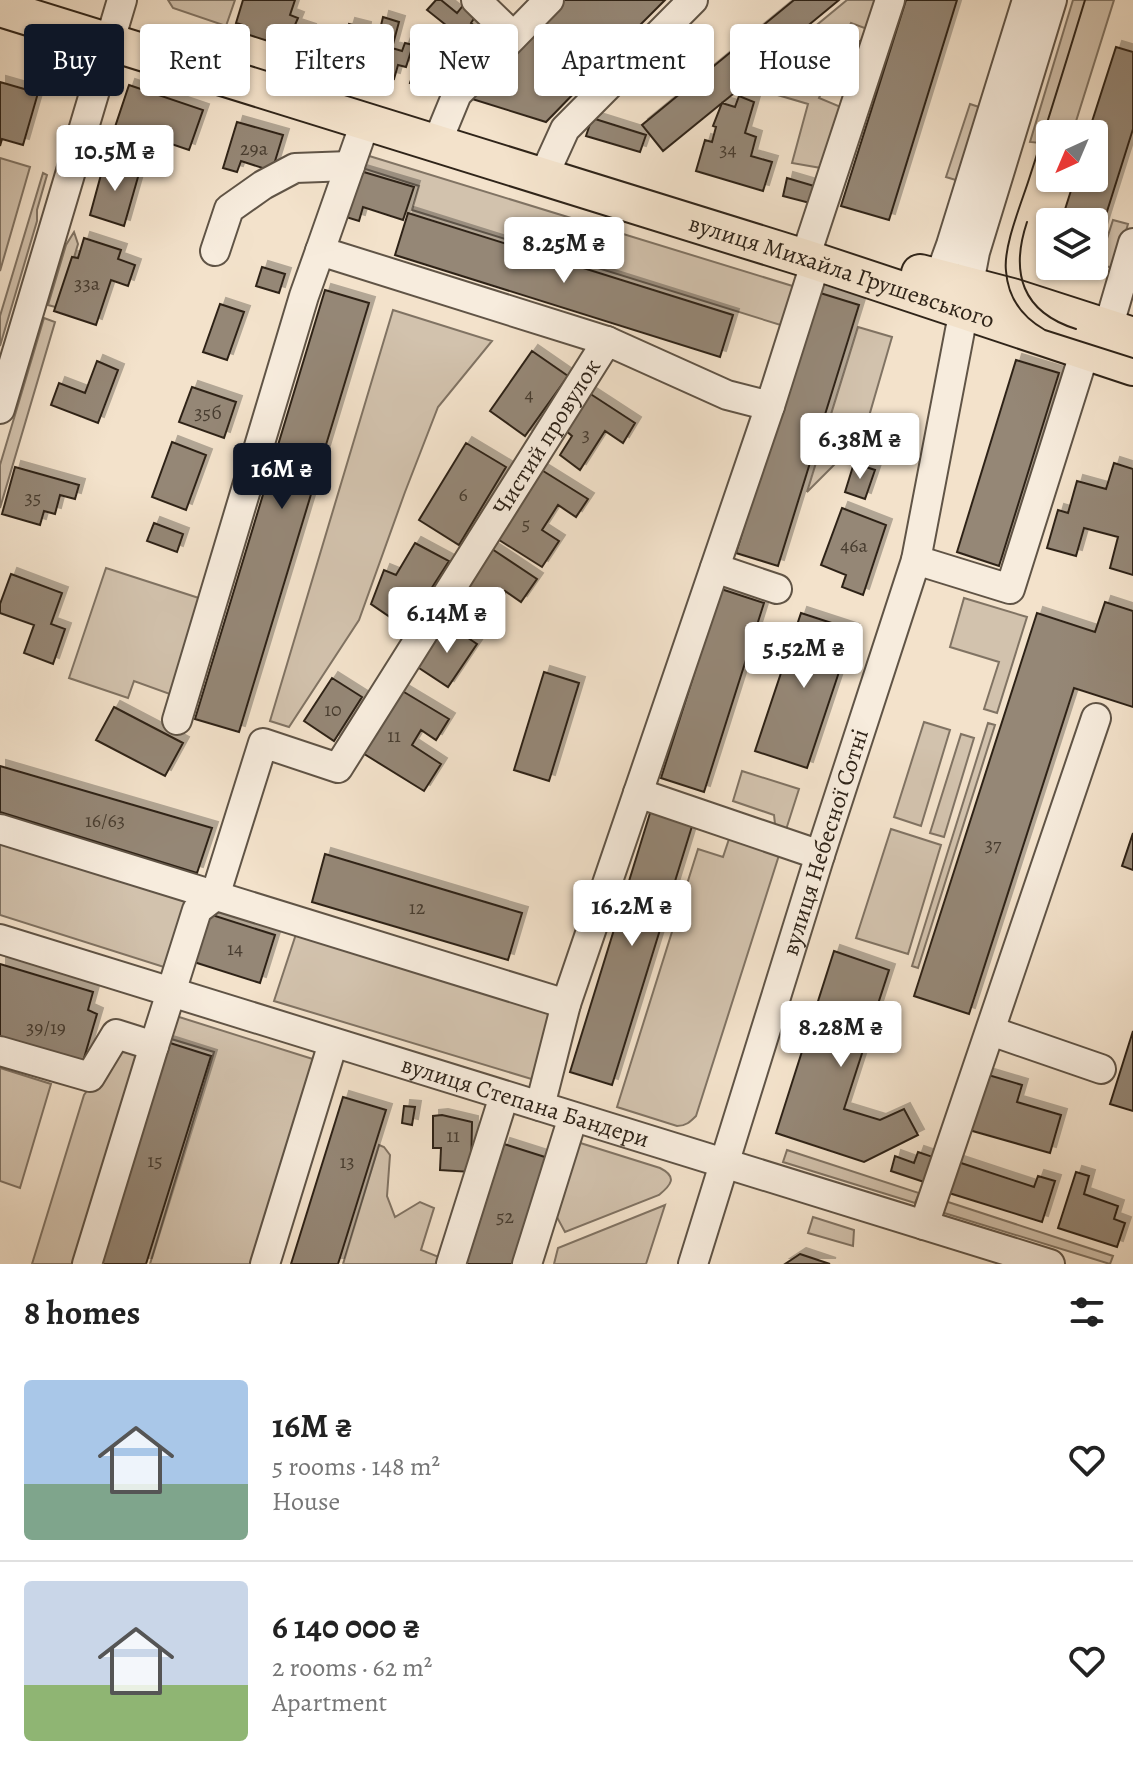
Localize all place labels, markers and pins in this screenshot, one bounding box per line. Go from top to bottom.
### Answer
pin: 10.5M ₴ [41,125,189,193]
pin: 8.25M ₴ [490,217,638,285]
pin: 6.38M ₴ [786,413,934,481]
pin: 16M ₴ [226,443,338,511]
pin: 6.14M ₴ [373,587,521,655]
pin: 5.52M ₴ [730,622,878,690]
pin: 16.2M ₴ [558,880,706,948]
pin: 8.28M ₴ [767,1001,915,1069]

